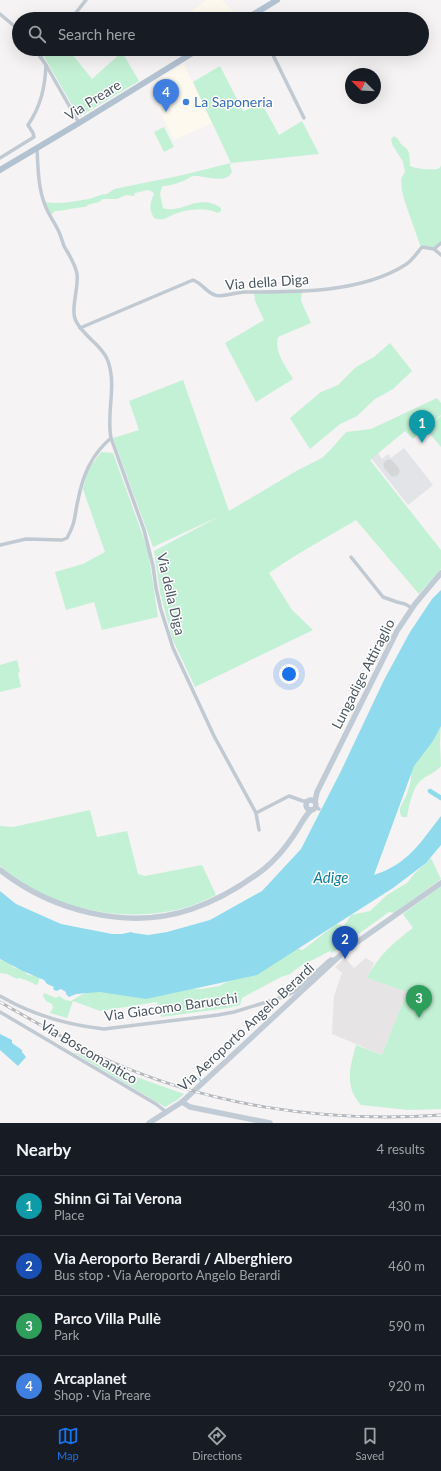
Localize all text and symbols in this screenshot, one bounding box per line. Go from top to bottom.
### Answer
search box [12,12,429,56]
icon: search [26,23,48,45]
text: Search here [58,25,135,43]
north arrow [345,68,381,104]
street label: Via Preare [62,76,124,123]
pin: 4 [153,79,179,112]
place label: La Saponeria [194,93,273,110]
marker: La Saponeria [181,97,191,107]
street label: Via della Diga [225,270,309,293]
pin: 1 [409,410,435,443]
street label: Via della Diga [154,551,189,637]
street label: Lungadige Attiraglio [327,616,398,732]
your location [279,664,299,684]
water label: Adige [313,868,348,886]
pin: 2 [332,926,358,959]
street label: Via Aeroporto Angelo Berardi [174,959,317,1094]
pin: 3 [406,985,432,1018]
street label: Via Giacomo Barucchi [103,989,239,1024]
street label: Via Boscomantico [38,1016,141,1087]
text: Nearby [16,1139,71,1160]
text: 4 results [377,1141,425,1157]
text: Shinn Gi Tai Verona [54,1189,182,1207]
text: 1 [25,1198,33,1214]
text: 430 m [388,1198,425,1214]
text: Place [54,1207,84,1223]
text: Via Aeroporto Berardi / Alberghiero [54,1249,292,1267]
text: 2 [25,1258,33,1274]
text: 460 m [388,1258,425,1274]
text: Bus stop · Via Aeroporto Angelo Berardi [54,1267,280,1283]
text: Parco Villa Pullè [54,1309,161,1327]
text: 3 [25,1318,33,1334]
text: 590 m [388,1318,425,1334]
text: Park [54,1327,79,1343]
text: Arcaplanet [54,1369,126,1387]
text: 4 [25,1378,33,1394]
text: 920 m [388,1378,425,1394]
text: Shop · Via Preare [54,1387,151,1403]
tab: Map [57,1425,79,1462]
tab: Directions [192,1425,242,1462]
tab: Saved [355,1425,384,1462]

